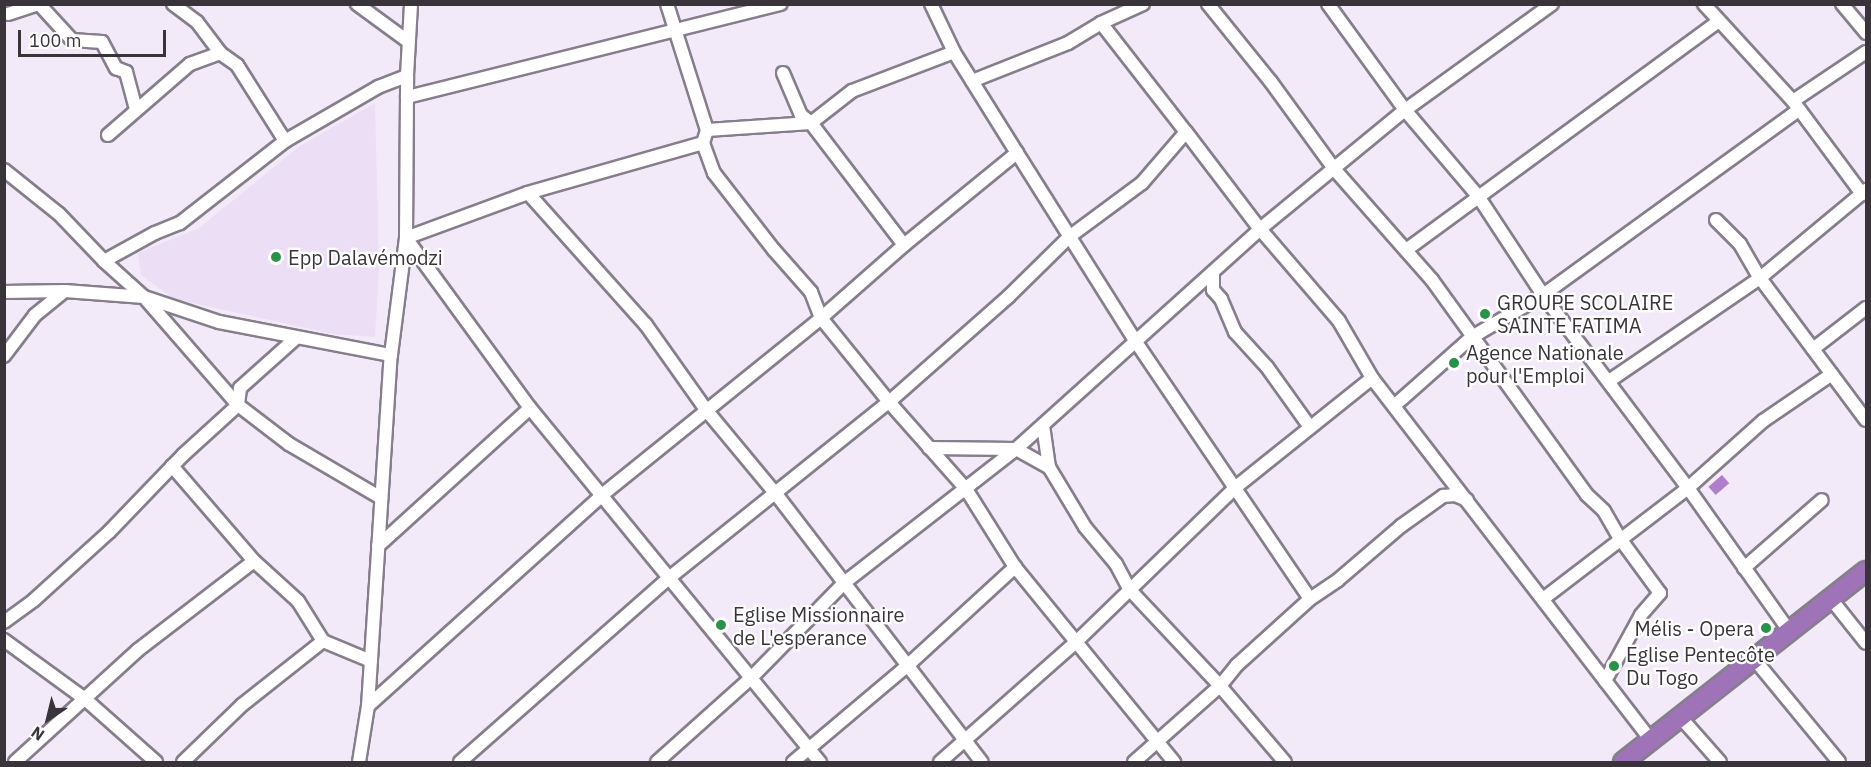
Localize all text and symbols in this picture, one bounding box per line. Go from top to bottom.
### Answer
scale bar [21,18,170,56]
text: 100 m [29,29,81,52]
place label: Epp Dalavémodzi [288,245,443,269]
marker: Epp Dalavémodzi [269,250,283,264]
place label: GROUPE SCOLAIRE SAINTE FATIMA [1497,290,1673,337]
marker: GROUPE SCOLAIRE SAINTE FATIMA [1478,307,1492,321]
place label: Agence Nationale pour l'Emploi [1466,340,1624,387]
marker: Agence Nationale pour l'Emploi [1447,356,1461,370]
place label: Eglise Missionnaire de L'esperance [733,602,904,649]
place label: Mélis - Opera [1635,616,1754,640]
marker: Eglise Missionnaire de L'esperance [714,618,728,632]
marker: Mélis - Opera [1759,621,1773,635]
place label: Eglise Pentecôte Du Togo [1626,642,1775,689]
marker: Eglise Pentecôte Du Togo [1607,659,1621,673]
north arrow [18,689,78,749]
text: N [27,722,48,745]

